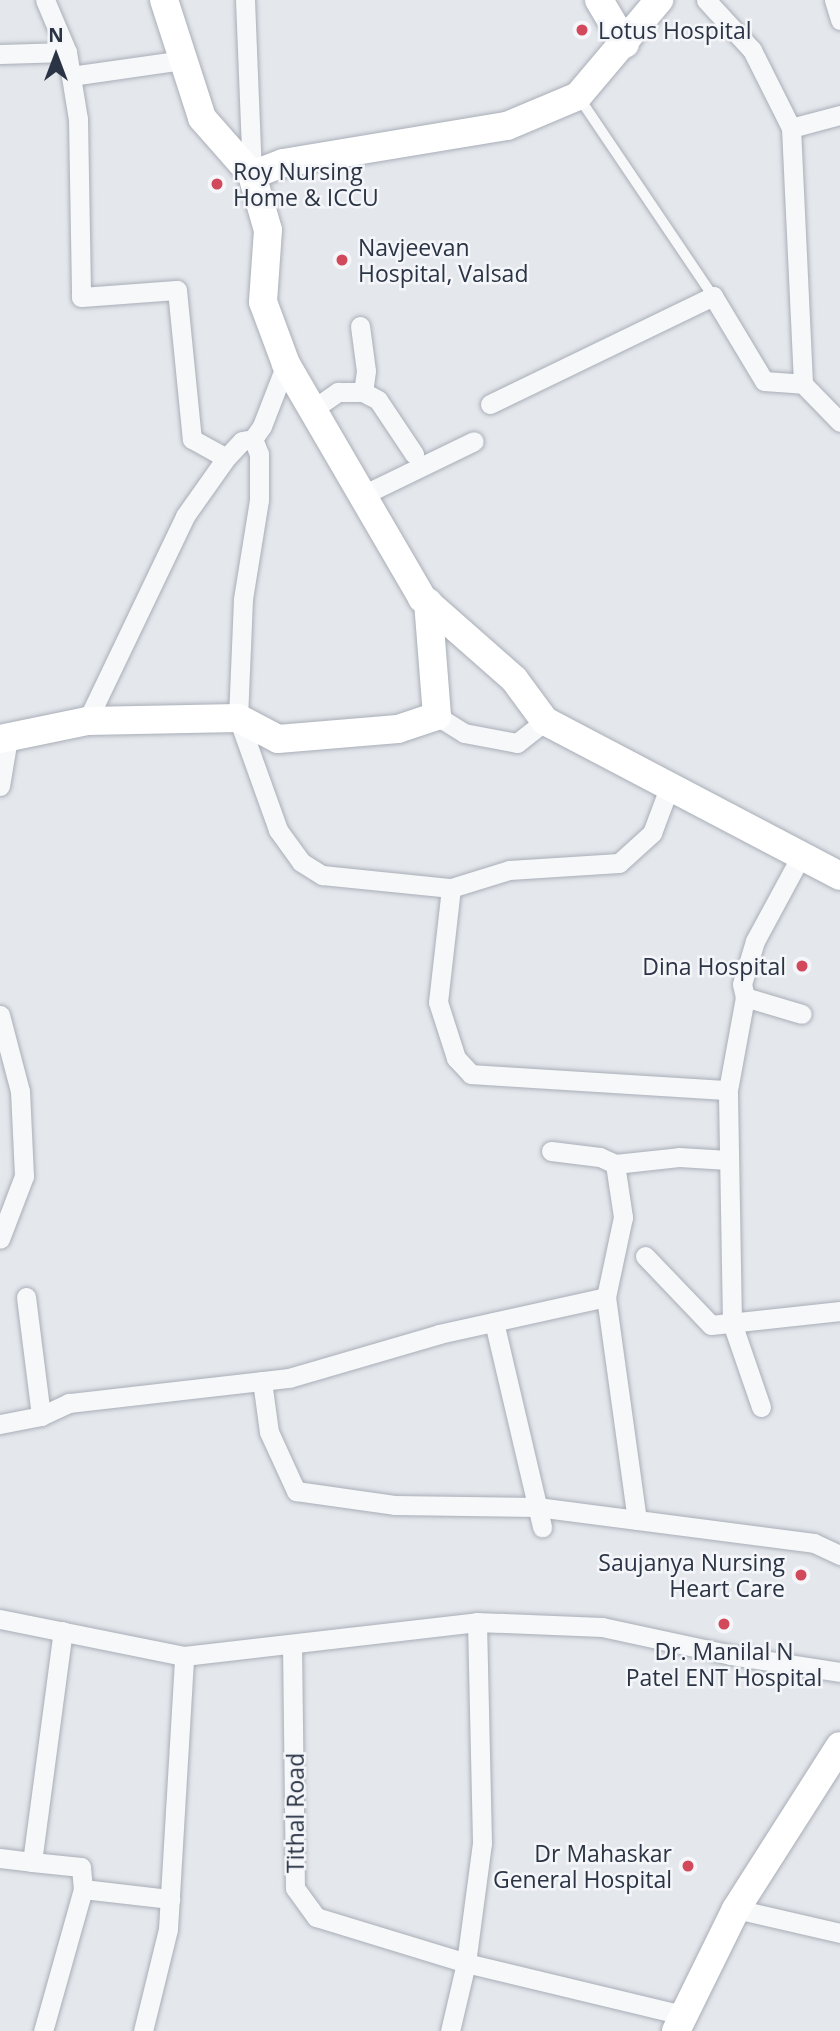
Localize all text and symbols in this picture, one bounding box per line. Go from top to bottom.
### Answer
place label: Lotus Hospital [598,16,751,44]
marker: Lotus Hospital [572,20,592,40]
north arrow [21,21,91,91]
text: N [48,22,64,48]
place label: Roy Nursing Home & ICCU [233,157,379,211]
marker: Roy Nursing Home & ICCU [207,174,227,194]
place label: Navjeevan Hospital, Valsad [358,233,528,287]
marker: Navjeevan Hospital, Valsad [332,250,352,270]
place label: Dina Hospital [642,952,786,980]
marker: Dina Hospital [792,956,812,976]
place label: Saujanya Nursing Heart Care [598,1548,785,1602]
marker: Saujanya Nursing Heart Care [791,1565,811,1585]
marker: Dr. Manilal N Patel ENT Hospital [714,1614,734,1634]
place label: Dr. Manilal N Patel ENT Hospital [626,1637,822,1691]
street label: Tithal Road [281,1753,309,1873]
place label: Dr Mahaskar General Hospital [493,1839,672,1893]
marker: Dr Mahaskar General Hospital [678,1856,698,1876]

